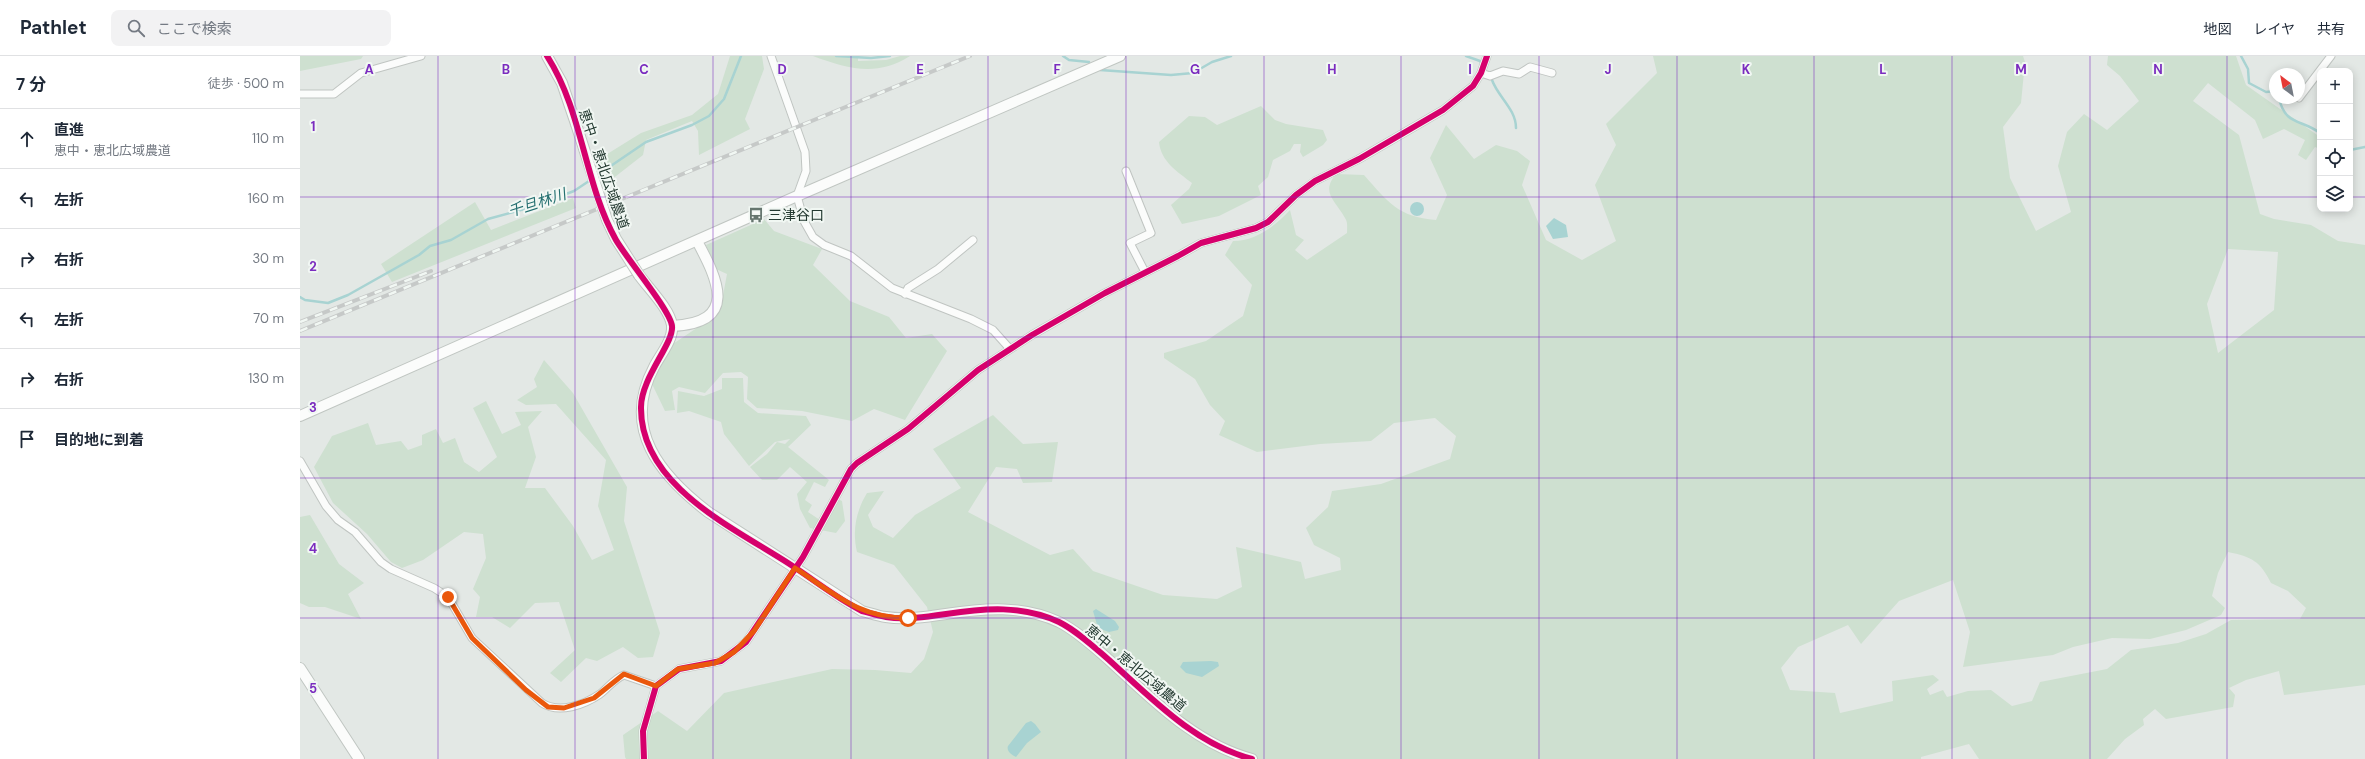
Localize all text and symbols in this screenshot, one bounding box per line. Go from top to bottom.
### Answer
search box [111,10,391,46]
text: Pathlet [20,15,87,40]
icon: search [125,17,147,39]
text: ここで検索 [157,19,232,39]
text: 地図 [2203,20,2231,38]
text: レイヤ [2253,20,2295,38]
text: 共有 [2317,20,2345,38]
text: A [364,61,374,78]
text: B [502,61,510,78]
text: C [639,61,649,78]
text: D [777,61,787,78]
text: E [916,61,924,78]
text: F [1053,61,1061,78]
text: G [1190,61,1200,78]
text: H [1327,61,1337,78]
text: I [1468,61,1472,78]
text: J [1604,61,1612,78]
text: K [1742,61,1751,78]
text: L [1879,61,1887,78]
text: M [2015,61,2027,78]
text: N [2153,61,2163,78]
north arrow [2269,68,2305,104]
map controls [2317,68,2353,212]
button: + [2317,68,2353,104]
text: 7 分 [16,73,46,95]
text: 徒歩 · 500 m [208,75,284,92]
button: − [2317,104,2353,140]
street label: 恵中・恵北広域農道 [575,107,633,231]
text: 1 [311,118,315,135]
text: 直進 [54,120,84,140]
icon: ahead [16,128,38,150]
text: 110 m [252,130,284,147]
button: locate [2317,140,2353,176]
text: 恵中・恵北広域農道 [54,142,171,159]
button: layers [2317,176,2353,212]
water label: 千旦林川 [505,184,571,222]
icon: left [16,188,38,210]
text: 左折 [54,190,84,210]
text: 160 m [248,190,284,207]
bus stop icon: 三津谷口 [747,206,765,224]
place label: 三津谷口 [768,206,824,224]
icon: right [16,248,38,270]
text: 右折 [54,250,84,270]
text: 30 m [252,250,284,267]
text: 2 [309,258,317,275]
icon: left [16,308,38,330]
text: 左折 [54,310,84,330]
text: 70 m [253,310,284,327]
icon: right [16,368,38,390]
text: 右折 [54,370,84,390]
text: 130 m [248,370,284,387]
text: 3 [309,399,317,416]
icon: arrive [16,428,38,450]
text: 目的地に到着 [54,430,144,450]
text: 4 [309,540,317,557]
route end [439,588,457,606]
route start [899,609,917,627]
street label: 恵中・恵北広域農道 [1082,621,1190,715]
text: 5 [309,680,317,697]

